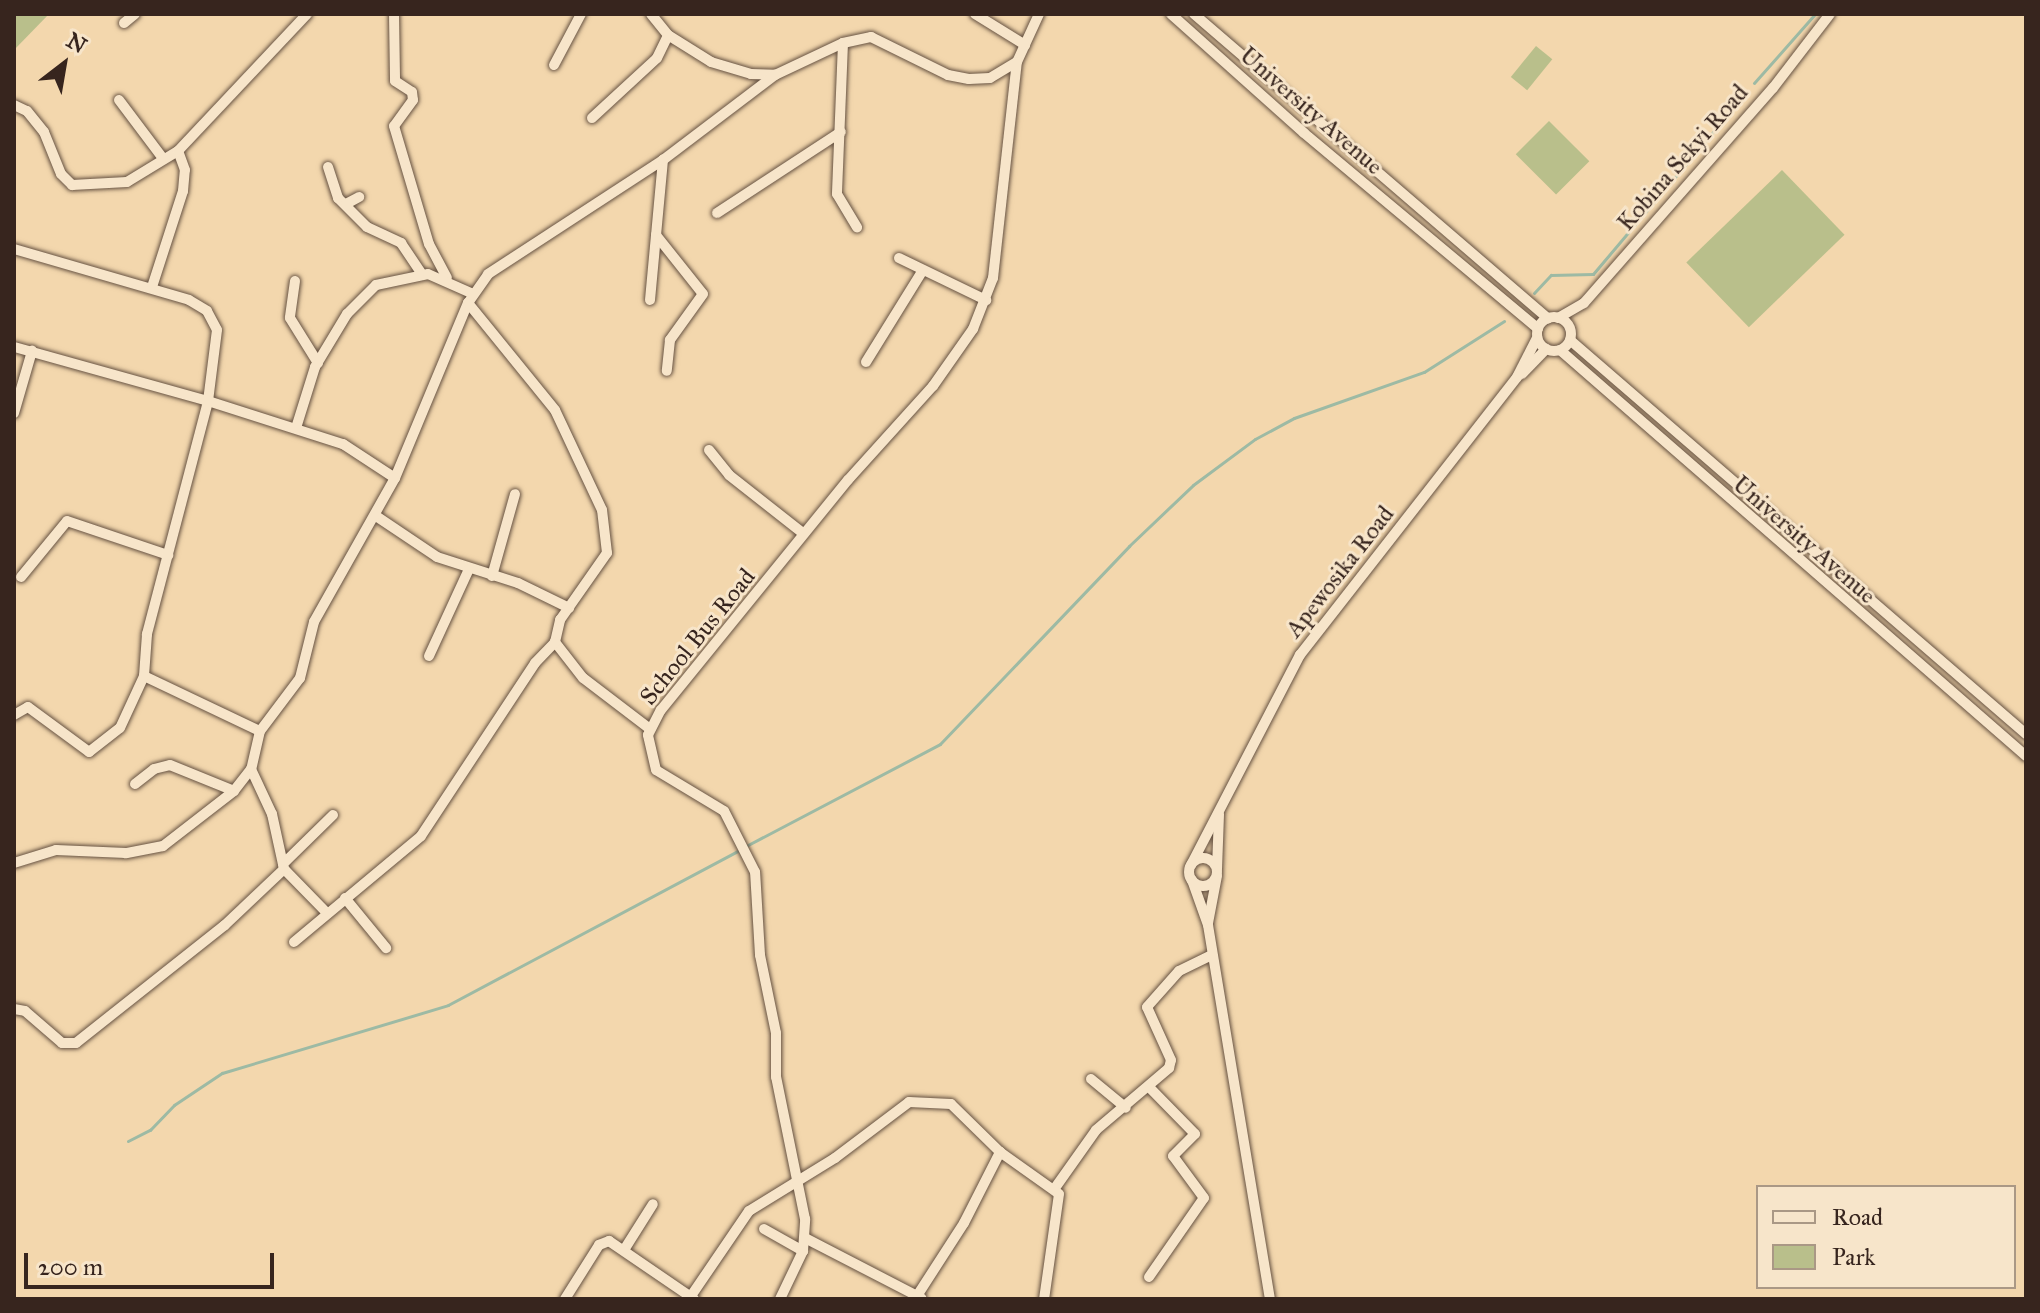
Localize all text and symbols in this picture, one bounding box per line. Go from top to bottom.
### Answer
north arrow [24,24,104,104]
text: N [62,27,92,59]
street label: University Avenue [1234,41,1388,181]
street label: Kobina Sekyi Road [1612,79,1754,237]
street label: University Avenue [1727,470,1881,610]
street label: Apewosika Road [1280,501,1400,643]
street label: School Bus Road [634,563,762,711]
legend [1756,1185,2016,1289]
text: Road [1832,1202,1883,1232]
scale bar [28,1237,278,1287]
text: Park [1832,1242,1875,1272]
text: 200 m [38,1252,103,1282]

